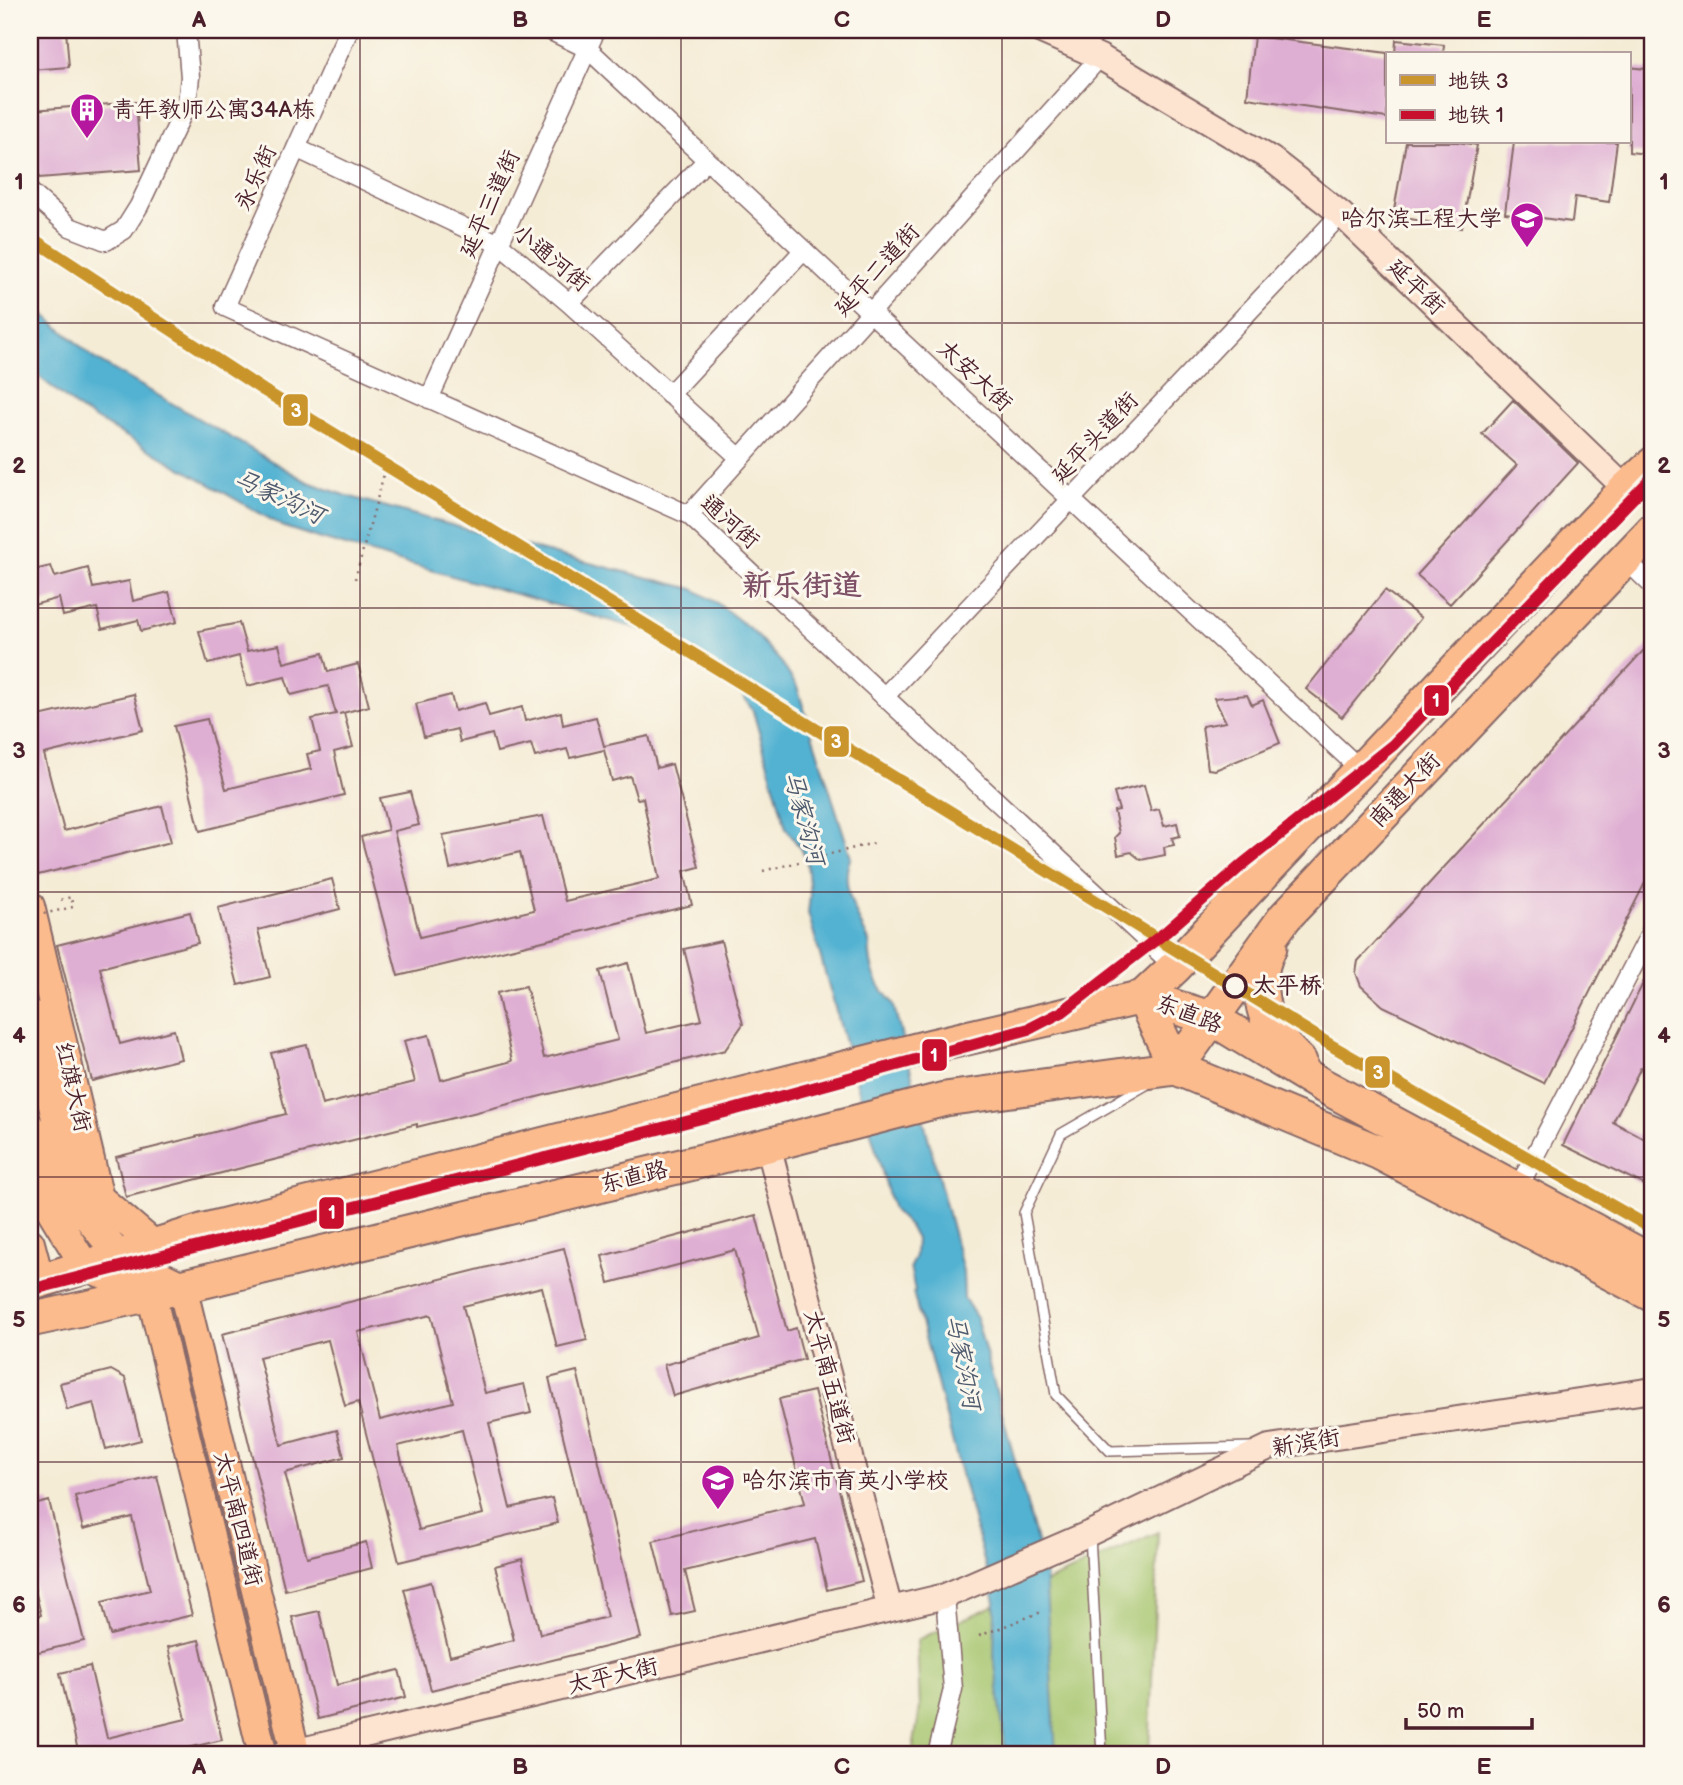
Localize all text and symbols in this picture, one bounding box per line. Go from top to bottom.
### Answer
text: A [191,6,207,34]
text: B [512,6,528,34]
text: C [834,6,850,34]
text: D [1155,6,1171,34]
text: E [1477,6,1492,34]
legend [1386,52,1630,144]
text: 地铁 3 [1448,69,1509,94]
building icon: 青年教师公寓34A栋 [68,91,106,140]
place label: 青年教师公寓34A栋 [112,96,315,124]
text: 地铁 1 [1448,103,1504,128]
street label: 永乐街 [229,141,283,215]
street label: 延平三道街 [454,146,526,262]
text: 1 [14,168,24,196]
text: 1 [1659,168,1669,196]
school or university icon: 哈尔滨工程大学 [1508,200,1546,249]
place label: 哈尔滨工程大学 [1341,205,1502,233]
street label: 小通河街 [506,218,596,298]
street label: 延平二道街 [828,218,926,322]
street label: 延平街 [1381,253,1451,321]
street label: 太安大街 [932,334,1018,418]
street label: 延平头道街 [1046,386,1144,490]
line badge: 3 [282,393,309,427]
text: 3 [290,400,302,423]
text: 2 [12,452,26,480]
text: 2 [1657,452,1671,480]
water label: 马家沟河 [229,464,332,532]
street label: 通河街 [695,489,765,555]
district label: 新乐街道 [742,568,862,604]
line badge: 1 [1423,684,1450,717]
text: 1 [1432,690,1440,713]
line badge: 3 [823,725,850,758]
text: 3 [830,731,842,754]
text: 3 [12,737,26,765]
text: 3 [1657,737,1671,765]
street label: 南通大街 [1363,747,1447,833]
water label: 马家沟河 [778,768,831,872]
place label: 太平桥 [1253,972,1322,1000]
marker: 太平桥 [1223,974,1247,998]
street label: 东直路 [1152,989,1226,1039]
text: 4 [12,1022,26,1050]
text: 4 [1657,1022,1671,1050]
line badge: 1 [921,1038,948,1072]
street label: 红旗大街 [49,1039,97,1135]
text: 1 [930,1045,938,1068]
line badge: 3 [1364,1055,1391,1089]
text: 3 [1372,1062,1384,1085]
street label: 东直路 [597,1155,671,1199]
line badge: 1 [318,1196,345,1230]
text: 1 [328,1202,336,1225]
text: 5 [12,1306,26,1334]
text: 5 [1657,1306,1671,1334]
street label: 太平南五道街 [798,1307,860,1447]
water label: 马家沟河 [940,1312,987,1416]
street label: 新滨街 [1270,1423,1342,1463]
street label: 太平南四道街 [208,1449,268,1589]
school or university icon: 哈尔滨市育英小学校 [699,1462,737,1511]
place label: 哈尔滨市育英小学校 [742,1467,949,1495]
text: 6 [12,1591,26,1619]
text: 6 [1657,1591,1671,1619]
street label: 太平大街 [565,1652,661,1700]
scale bar [1406,1687,1532,1731]
text: 50 m [1417,1699,1464,1724]
text: A [191,1753,207,1781]
text: B [512,1753,528,1781]
text: C [834,1753,850,1781]
text: D [1155,1753,1171,1781]
text: E [1477,1753,1492,1781]

